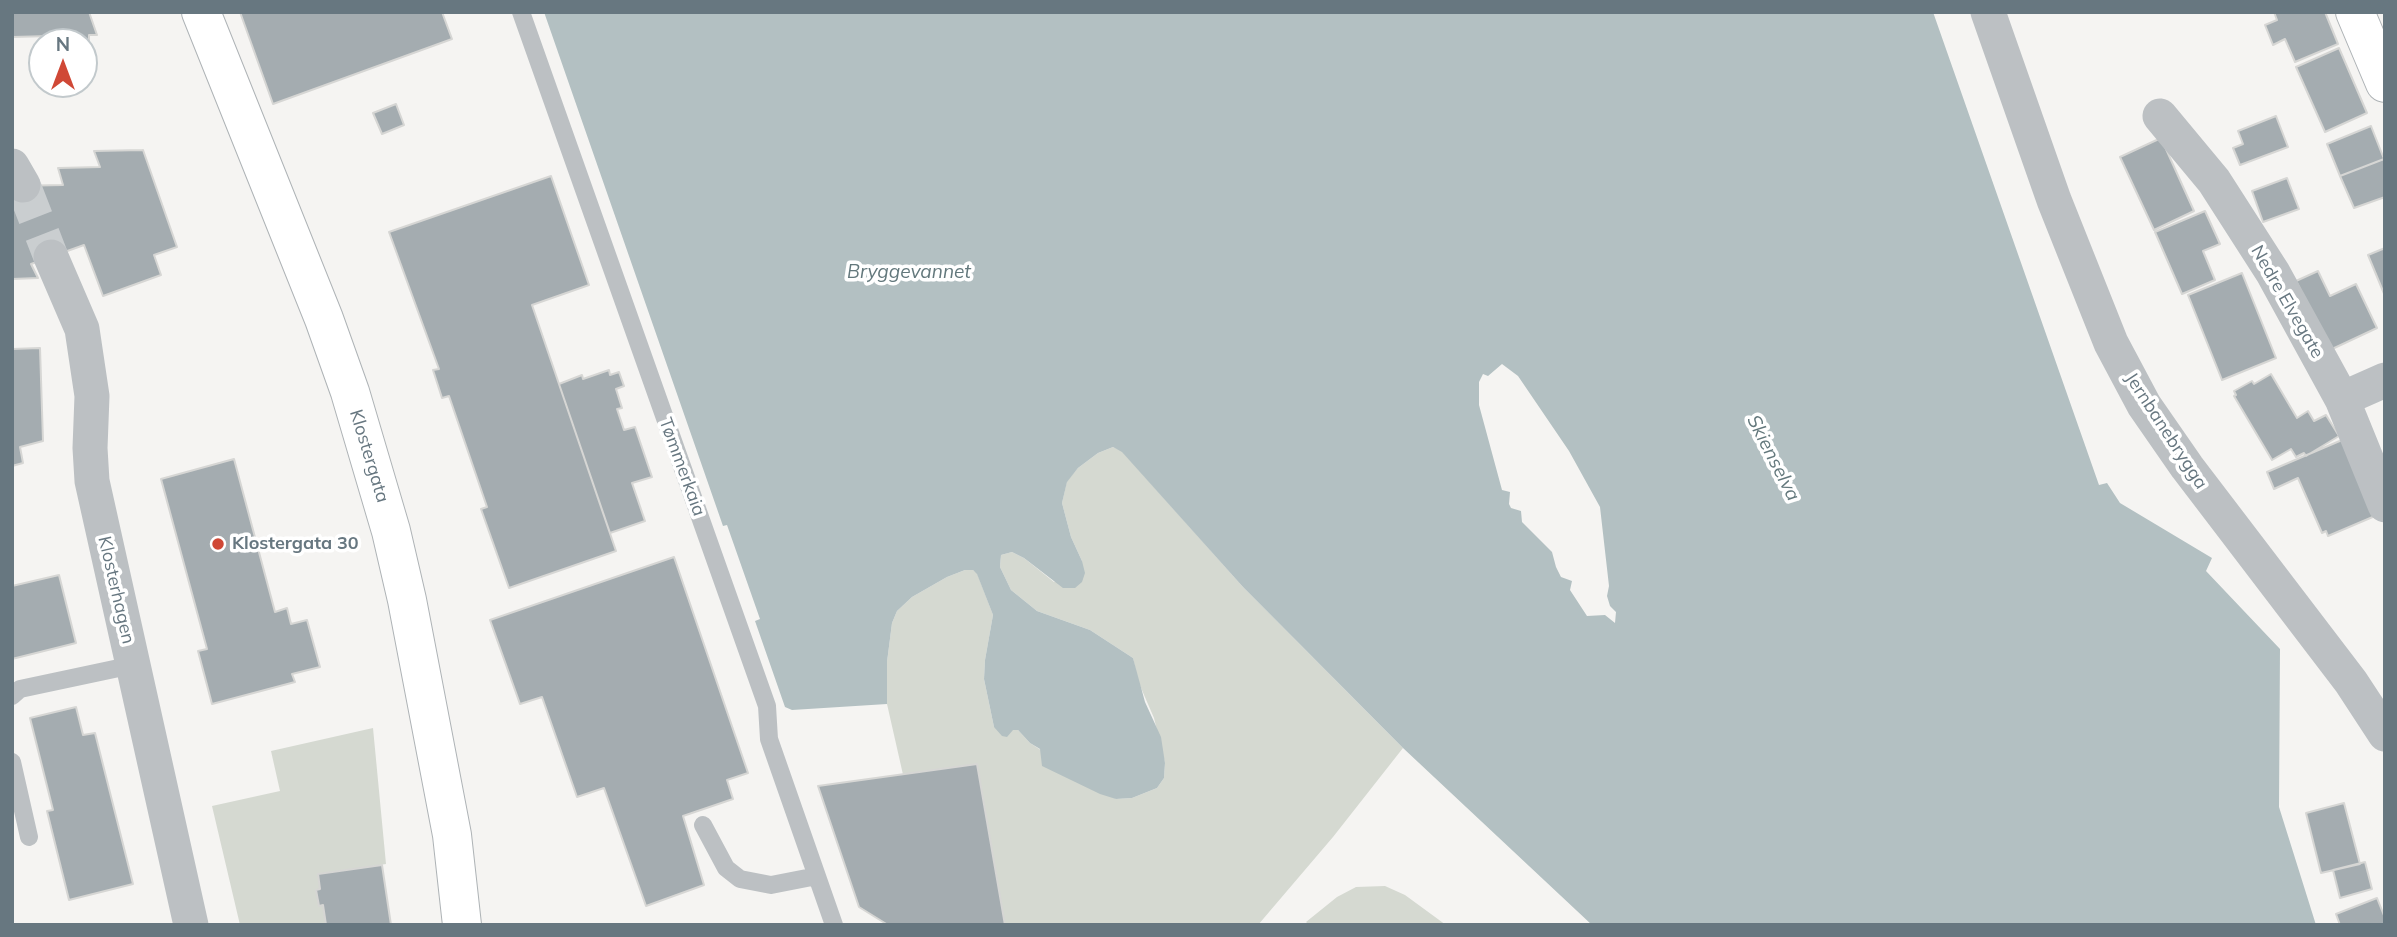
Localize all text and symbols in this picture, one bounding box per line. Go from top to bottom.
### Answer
north arrow [28,28,98,98]
text: N [56,32,70,56]
street label: Nedre Elvegate [2246,242,2328,362]
water label: Bryggevannet [847,261,971,283]
street label: Jernbanebrygga [2120,369,2212,493]
street label: Klostergata [345,407,393,505]
water label: Skienselva [1742,411,1804,505]
street label: Tømmerkaia [654,415,710,519]
place label: Klostergata 30 [232,533,359,555]
street label: Klosterhagen [93,534,139,646]
marker: Klostergata 30 [210,536,226,552]

